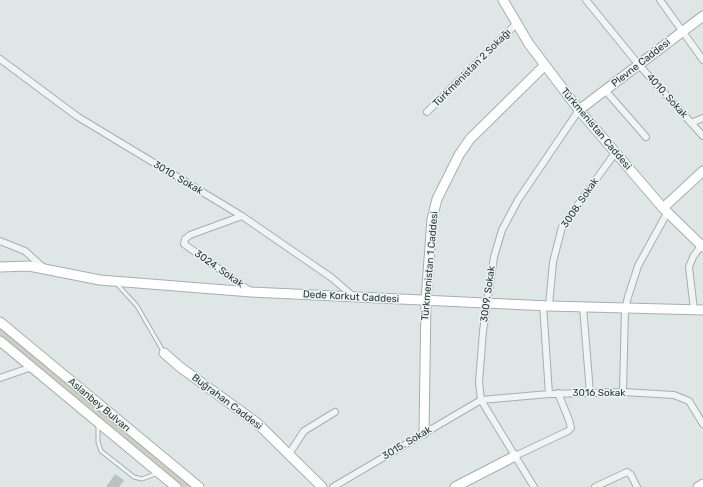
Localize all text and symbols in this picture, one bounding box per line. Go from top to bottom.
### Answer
street label: Türkmenistan 2 Sokağı [431,27,513,109]
street label: Plevne Caddesi [609,36,673,90]
street label: 4010. Sokak [644,71,690,121]
street label: Türkmenistan Caddesi [558,86,634,172]
street label: 3010. Sokak [151,159,205,197]
street label: 3008. Sokak [559,176,601,230]
street label: Türkmenistan 1 Caddesi [419,211,441,321]
street label: 3024. Sokak [192,248,246,290]
street label: 3009. Sokak [478,265,498,323]
street label: Dede Korkut Caddesi [303,288,399,306]
street label: Buğrahan Caddesi [189,372,265,432]
street label: Aslanbey Bulvarı [66,376,132,434]
street label: 3016 Sokak [573,387,625,399]
street label: 3015. Sokak [380,424,434,462]

